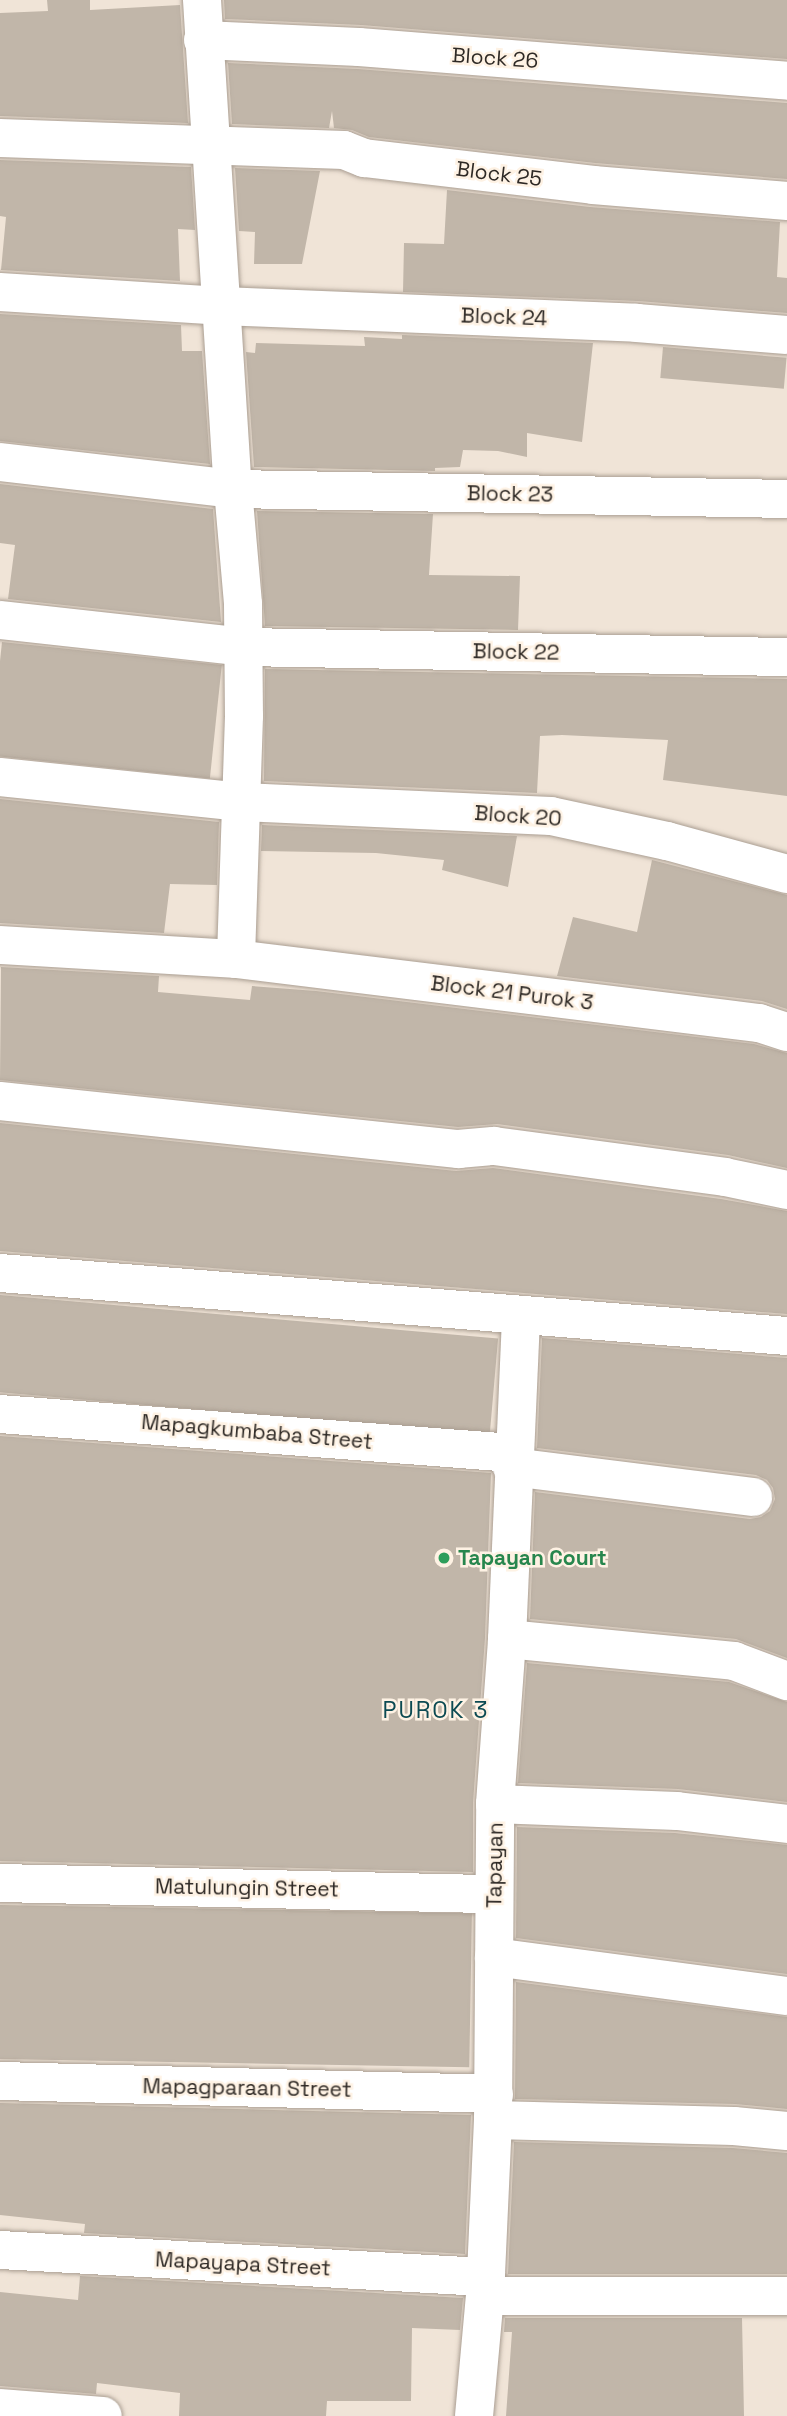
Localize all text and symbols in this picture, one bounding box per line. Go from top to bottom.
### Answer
street label: Block 26 [451,42,539,74]
street label: Block 25 [455,156,543,192]
street label: Block 24 [460,303,548,331]
street label: Block 23 [467,481,553,507]
street label: Block 22 [472,639,560,665]
street label: Block 20 [474,800,562,832]
street label: Block 21 Purok 3 [429,971,595,1015]
street label: Mapagkumbaba Street [140,1409,374,1455]
place label: Tapayan Court [458,1545,606,1571]
marker: Tapayan Court [436,1550,452,1566]
district label: PUROK 3 [383,1696,489,1724]
street label: Tapayan [482,1822,508,1908]
street label: Matulungin Street [155,1874,339,1902]
street label: Mapagparaan Street [142,2074,352,2102]
street label: Mapayapa Street [155,2247,331,2281]

